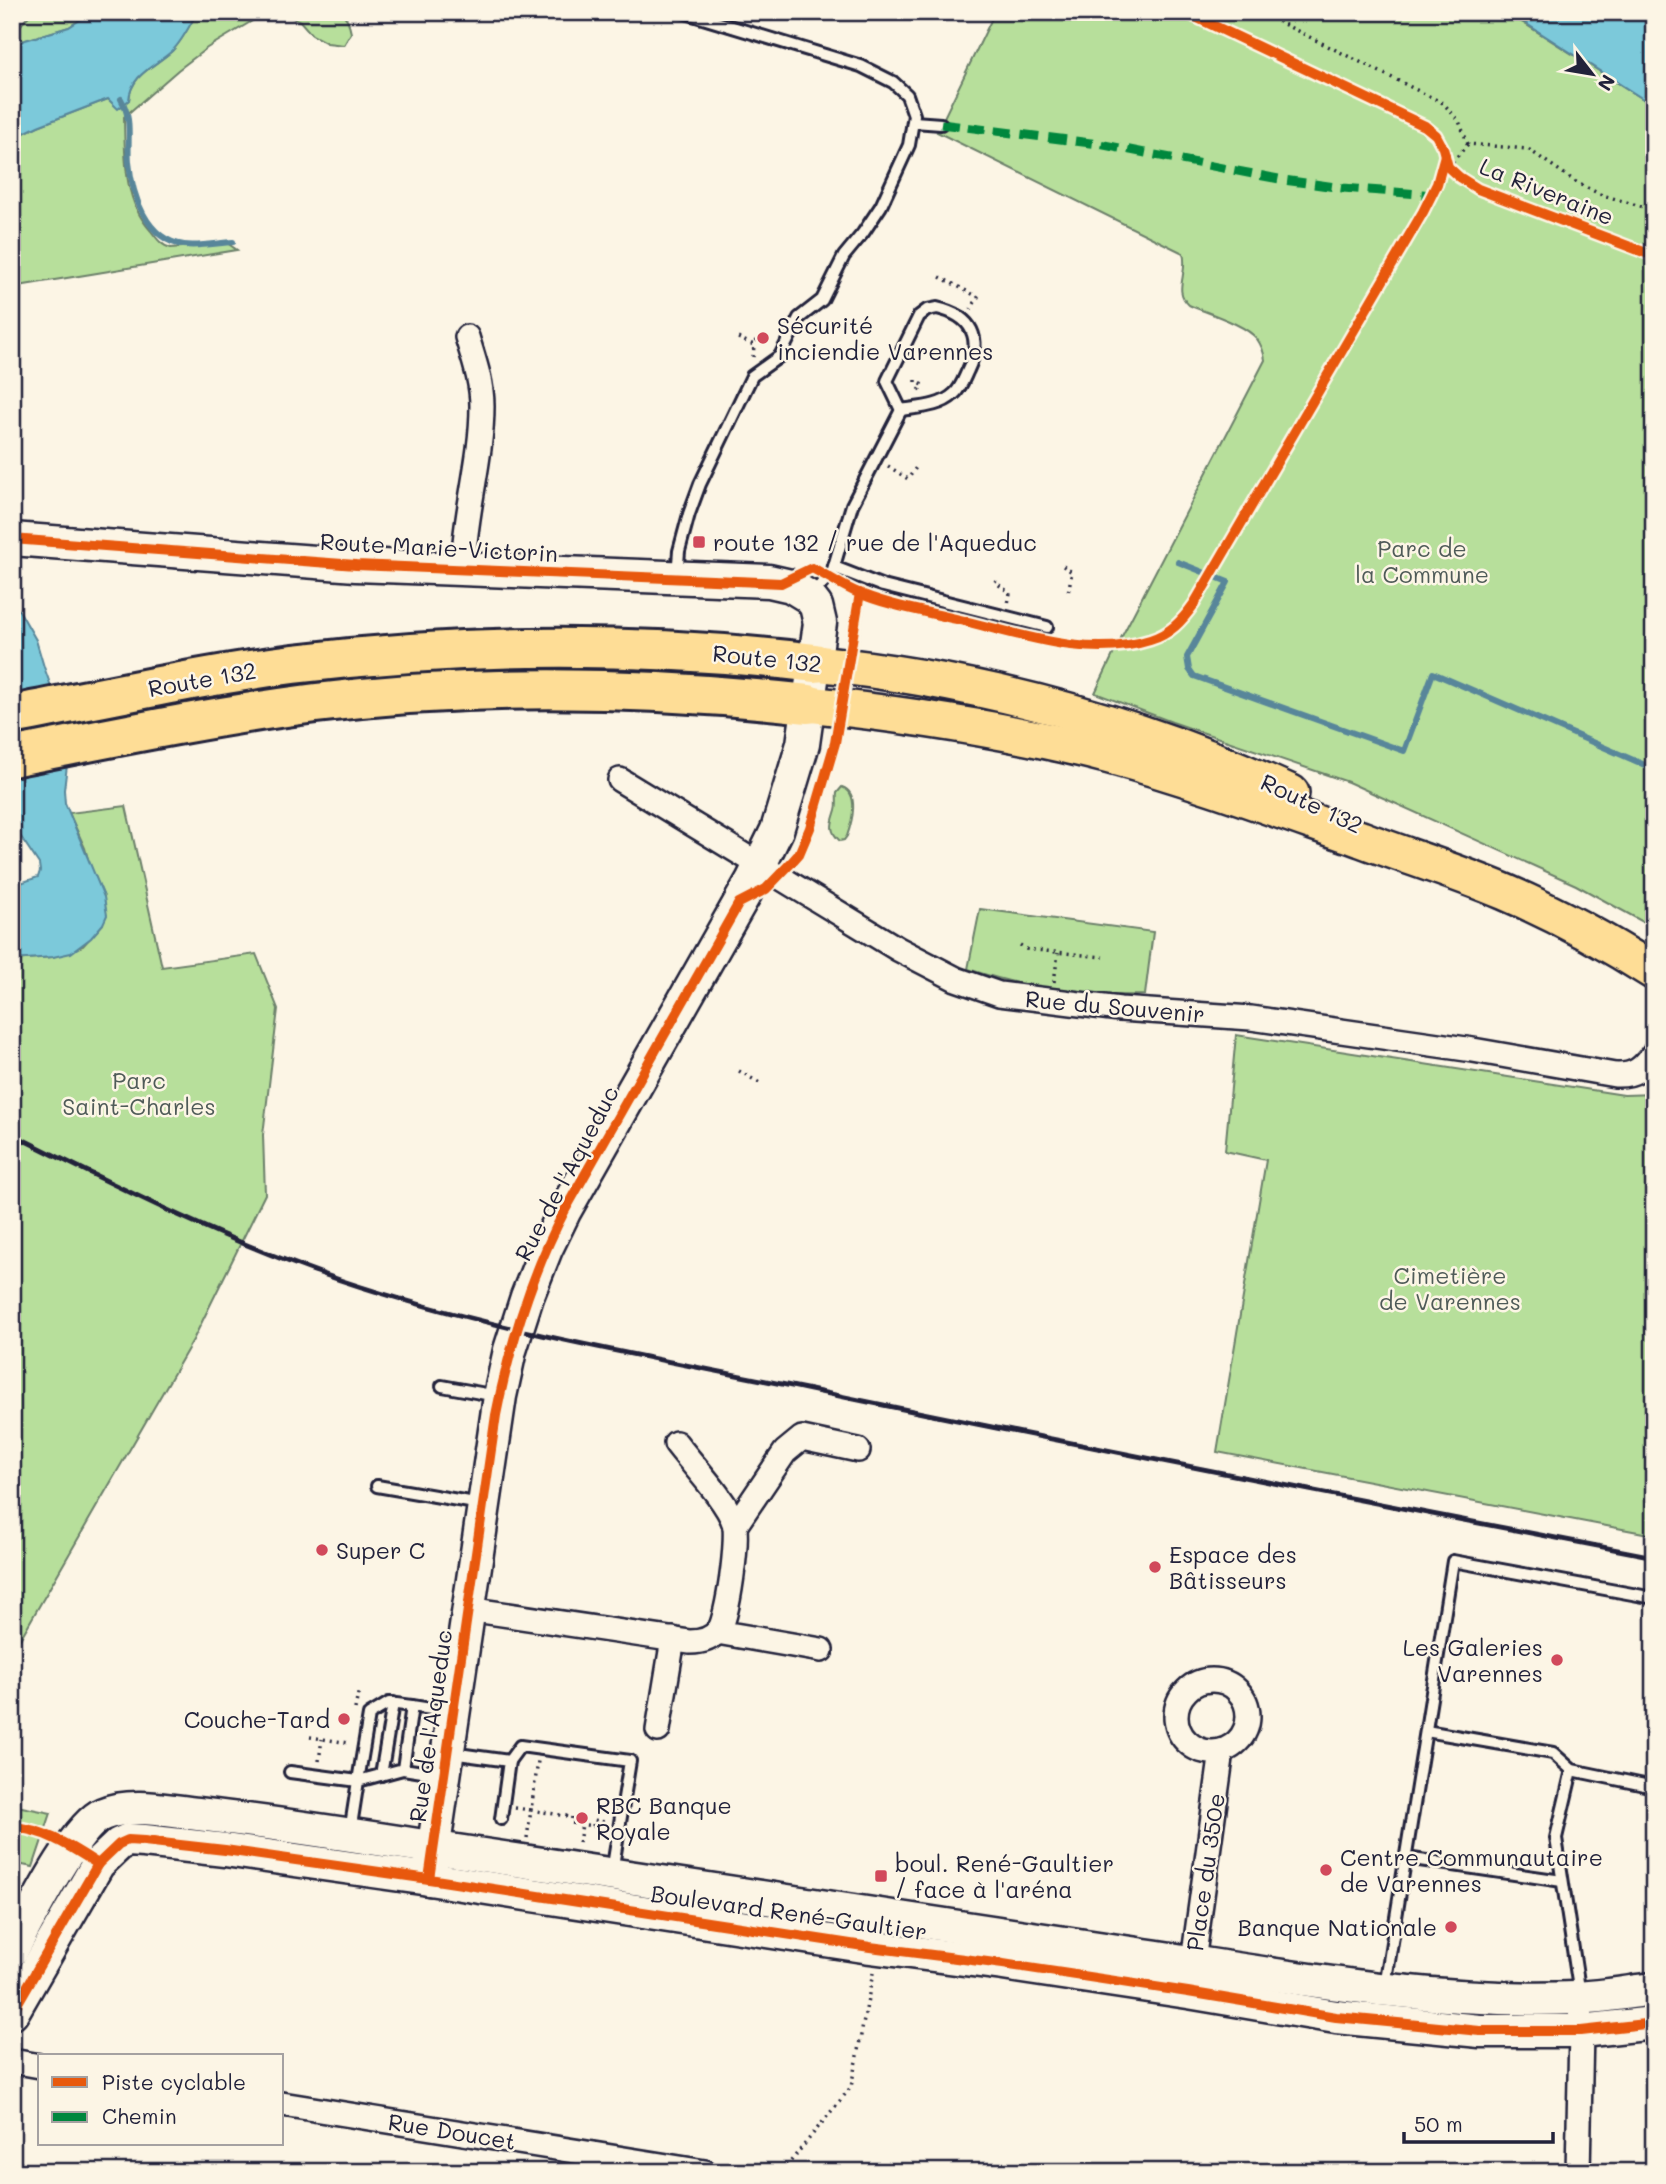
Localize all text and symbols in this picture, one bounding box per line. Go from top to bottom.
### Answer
north arrow [1558,38,1628,108]
text: N [1593,70,1621,96]
street label: La Riveraine [1476,151,1618,231]
place label: Sécurité inciendie Varennes [777,310,993,366]
marker: Sécurité inciendie Varennes [755,330,771,346]
street label: Route Marie-Victorin [319,526,559,568]
place label: route 132 / rue de l'Aqueduc [713,527,1037,557]
park label: Parc de la Commune [1355,533,1489,589]
marker: route 132 / rue de l'Aqueduc [691,534,707,550]
street label: Route 132 [711,637,823,679]
street label: Route 132 [146,655,258,703]
street label: Route 132 [1256,766,1368,840]
street label: Rue du Souvenir [1024,983,1206,1029]
park label: Parc Saint-Charles [62,1065,216,1121]
street label: Rue de l'Aqueduc [507,1080,625,1266]
park label: Cimetière de Varennes [1379,1260,1521,1316]
place label: Super C [336,1535,425,1565]
place label: Espace des Bâtisseurs [1169,1539,1297,1595]
marker: Super C [314,1542,330,1558]
marker: Espace des Bâtisseurs [1147,1559,1163,1575]
street label: Rue de l'Aqueduc [402,1628,458,1824]
place label: Les Galeries Varennes [1403,1632,1543,1688]
marker: Les Galeries Varennes [1549,1652,1565,1668]
place label: Couche-Tard [184,1704,330,1734]
marker: Couche-Tard [336,1711,352,1727]
place label: RBC Banque Royale [596,1790,732,1846]
street label: Place du 350e [1179,1791,1231,1953]
marker: RBC Banque Royale [574,1810,590,1826]
place label: Centre Communautaire de Varennes [1340,1842,1603,1898]
place label: boul. René-Gaultier / face à l'aréna [895,1848,1114,1904]
marker: Centre Communautaire de Varennes [1318,1862,1334,1878]
marker: boul. René-Gaultier / face à l'aréna [873,1868,889,1884]
street label: Boulevard René-Gaultier [649,1878,929,1946]
place label: Banque Nationale [1238,1912,1437,1942]
marker: Banque Nationale [1443,1919,1459,1935]
legend [38,2054,284,2146]
text: Piste cyclable [102,2068,246,2095]
scale bar [1404,2100,1552,2144]
text: Chemin [102,2102,177,2129]
street label: Rue Doucet [386,2106,518,2156]
text: 50 m [1414,2110,1463,2137]

